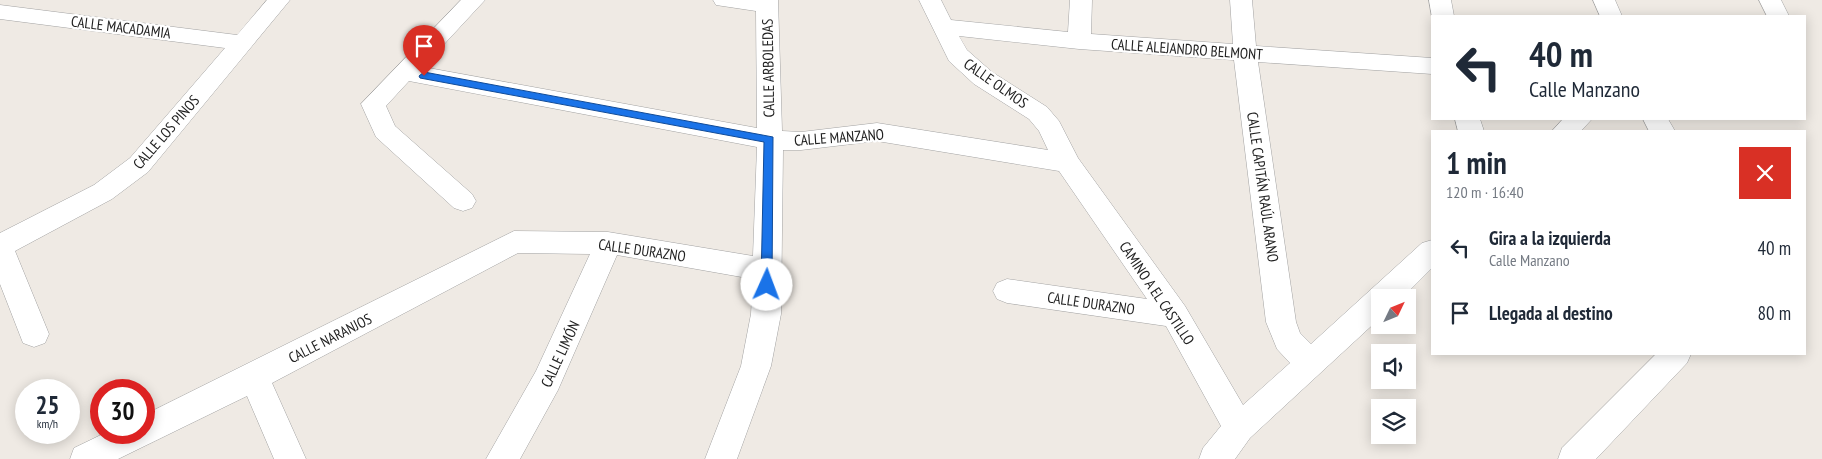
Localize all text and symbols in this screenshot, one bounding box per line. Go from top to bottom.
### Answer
street label: CALLE MACADAMIA [70,11,173,43]
street label: CALLE ARBOLEDAS [758,19,778,117]
pin [403,25,445,76]
text: 40 m [1529,31,1593,77]
icon: arrive [410,32,438,60]
street label: CALLE ALEJANDRO BELMONT [1110,34,1264,64]
icon: left [1446,35,1511,100]
street label: CALLE OLMOS [960,54,1032,112]
text: Calle Manzano [1529,75,1640,103]
street label: CALLE LOS PINOS [129,91,203,173]
street label: CALLE CAPITÁN RAÚL ARANO [1243,111,1283,263]
street label: CALLE MANZANO [793,124,885,150]
text: 1 min [1446,143,1507,182]
button: close [1739,147,1791,199]
text: 120 m · 16:40 [1446,182,1524,202]
text: Gira a la izquierda [1489,226,1611,250]
street label: CALLE DURAZNO [597,234,687,266]
icon: left [1446,234,1474,262]
text: 40 m [1758,236,1791,260]
street label: CAMINO A EL CASTILLO [1115,238,1199,348]
text: Calle Manzano [1489,250,1570,270]
position arrow [740,258,792,310]
street label: CALLE DURAZNO [1046,287,1136,319]
north arrow [1371,289,1416,334]
map controls [1371,289,1416,444]
icon: arrive [1446,299,1474,327]
text: Llegada al destino [1489,301,1613,325]
text: 80 m [1758,301,1791,325]
street label: CALLE NARANJOS [285,309,375,367]
street label: CALLE LIMÓN [536,318,584,390]
button: sound [1371,344,1416,389]
speed limit sign: 30 [90,379,155,444]
text: 25 [36,389,59,421]
button: layers [1371,399,1416,444]
text: km/h [37,416,58,431]

